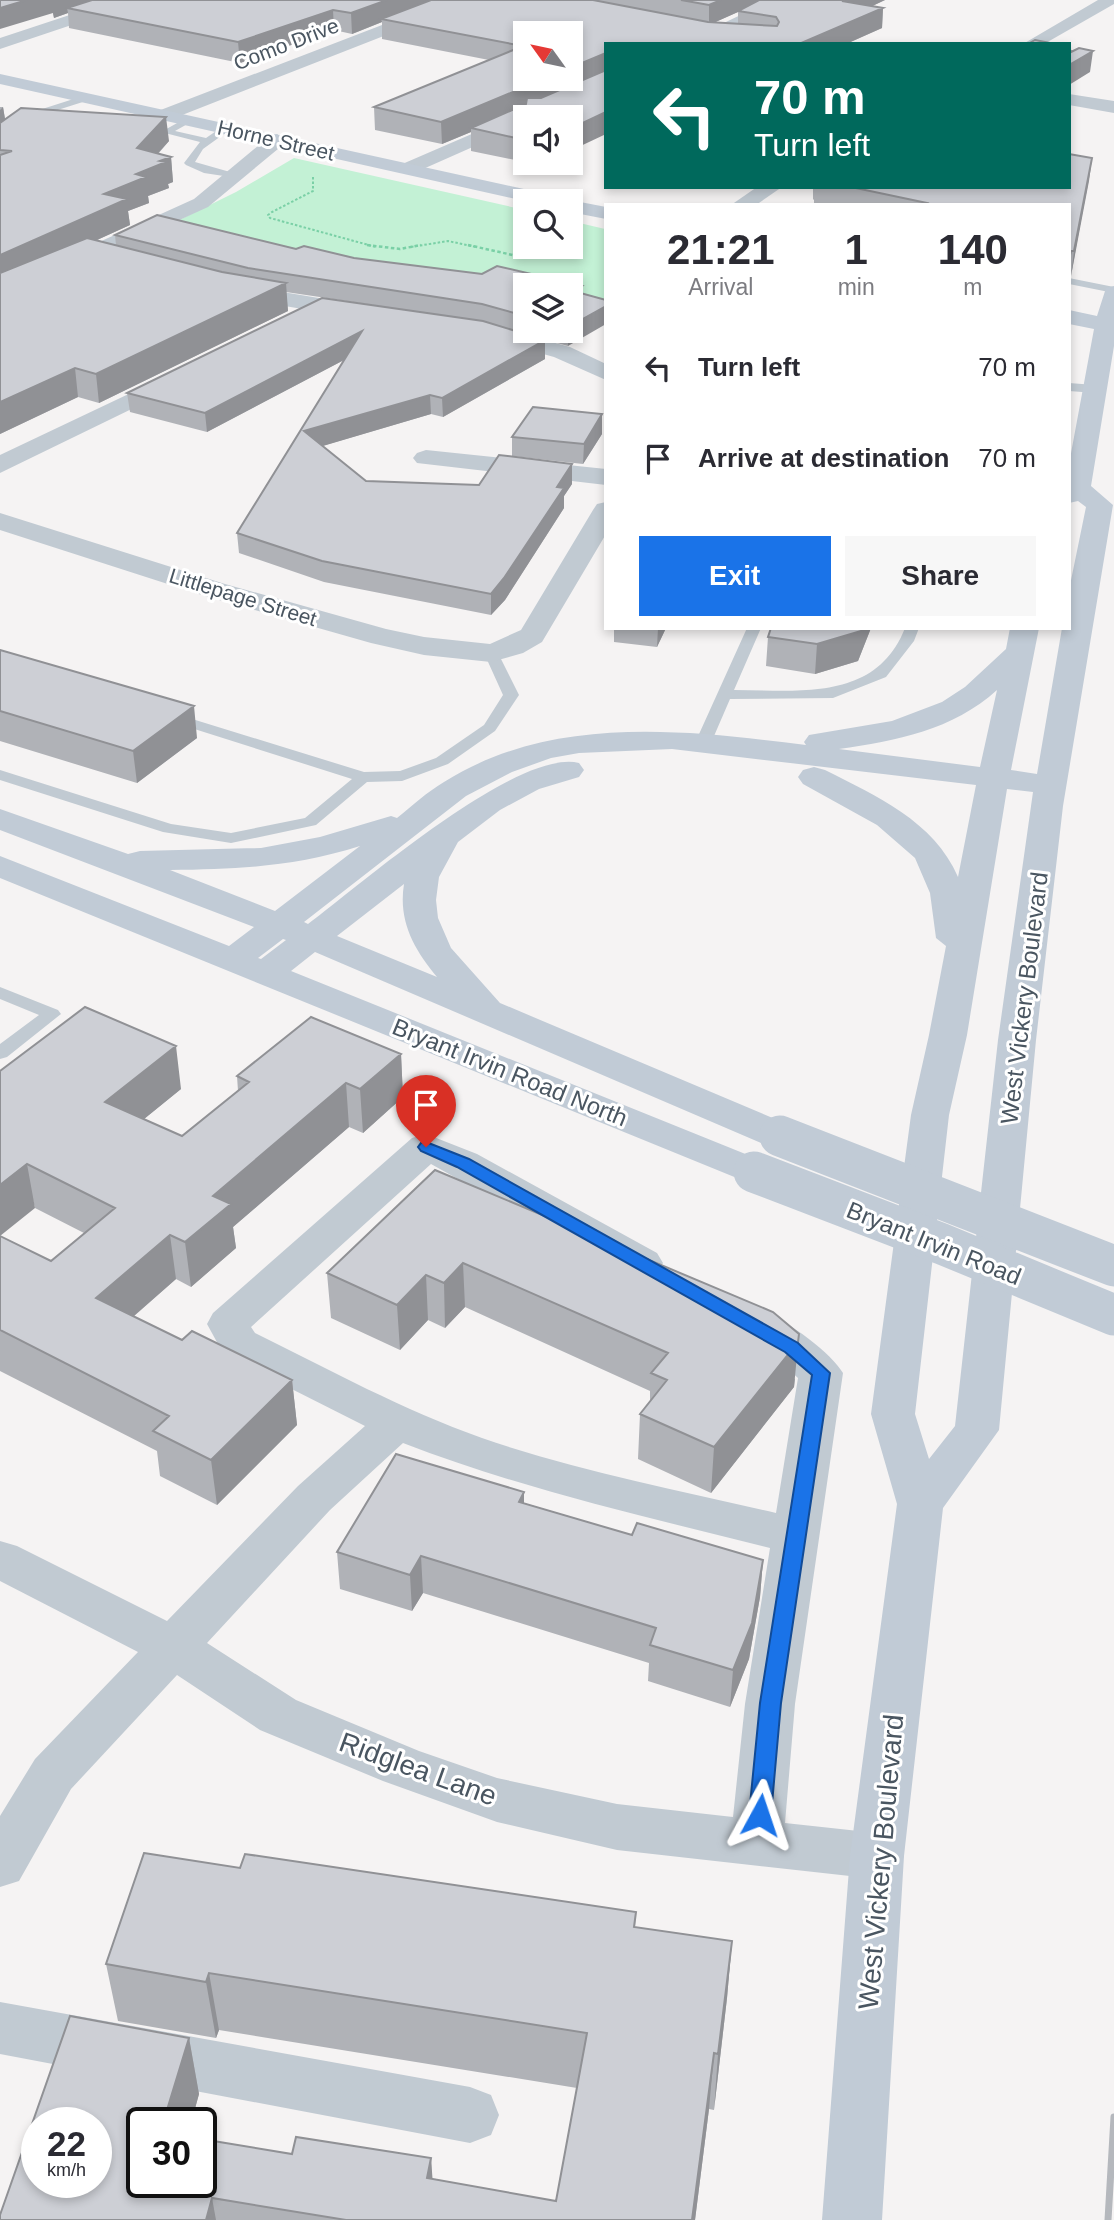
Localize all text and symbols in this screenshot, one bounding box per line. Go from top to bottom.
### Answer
street label: Como Drive [230,13,342,75]
north arrow [513,21,583,91]
map controls [513,21,583,343]
icon: left [639,70,730,161]
text: 70 m [754,70,866,124]
button: sound [513,105,583,175]
street label: Horne Street [215,115,337,165]
text: Turn left [754,127,870,163]
button: search [513,189,583,259]
text: 21:21 [667,226,775,273]
text: 1 [844,226,868,273]
text: 140 [938,226,1008,273]
button: layers [513,273,583,343]
text: Arrival [688,274,753,300]
text: min [838,274,875,300]
text: m [963,274,982,300]
icon: left [639,349,677,387]
text: Turn left [698,352,800,382]
text: 70 m [978,352,1036,382]
icon: arrive [639,440,677,478]
text: Arrive at destination [698,443,949,473]
text: 70 m [978,443,1036,473]
button: Exit [639,536,831,616]
button: Share [845,536,1036,616]
street label: Littlepage Street [167,564,320,630]
street label: West Vickery Boulevard [995,870,1053,1126]
street label: Bryant Irvin Road North [389,1013,631,1131]
pin [396,1075,456,1147]
icon: arrive [407,1086,445,1124]
street label: Bryant Irvin Road [843,1196,1025,1290]
street label: West Vickery Boulevard [853,1713,909,2011]
street label: Ridglea Lane [335,1726,501,1812]
position arrow [723,1778,797,1852]
speed limit sign: 30 [126,2107,217,2198]
text: 22 [47,2124,86,2163]
text: km/h [47,2160,86,2180]

